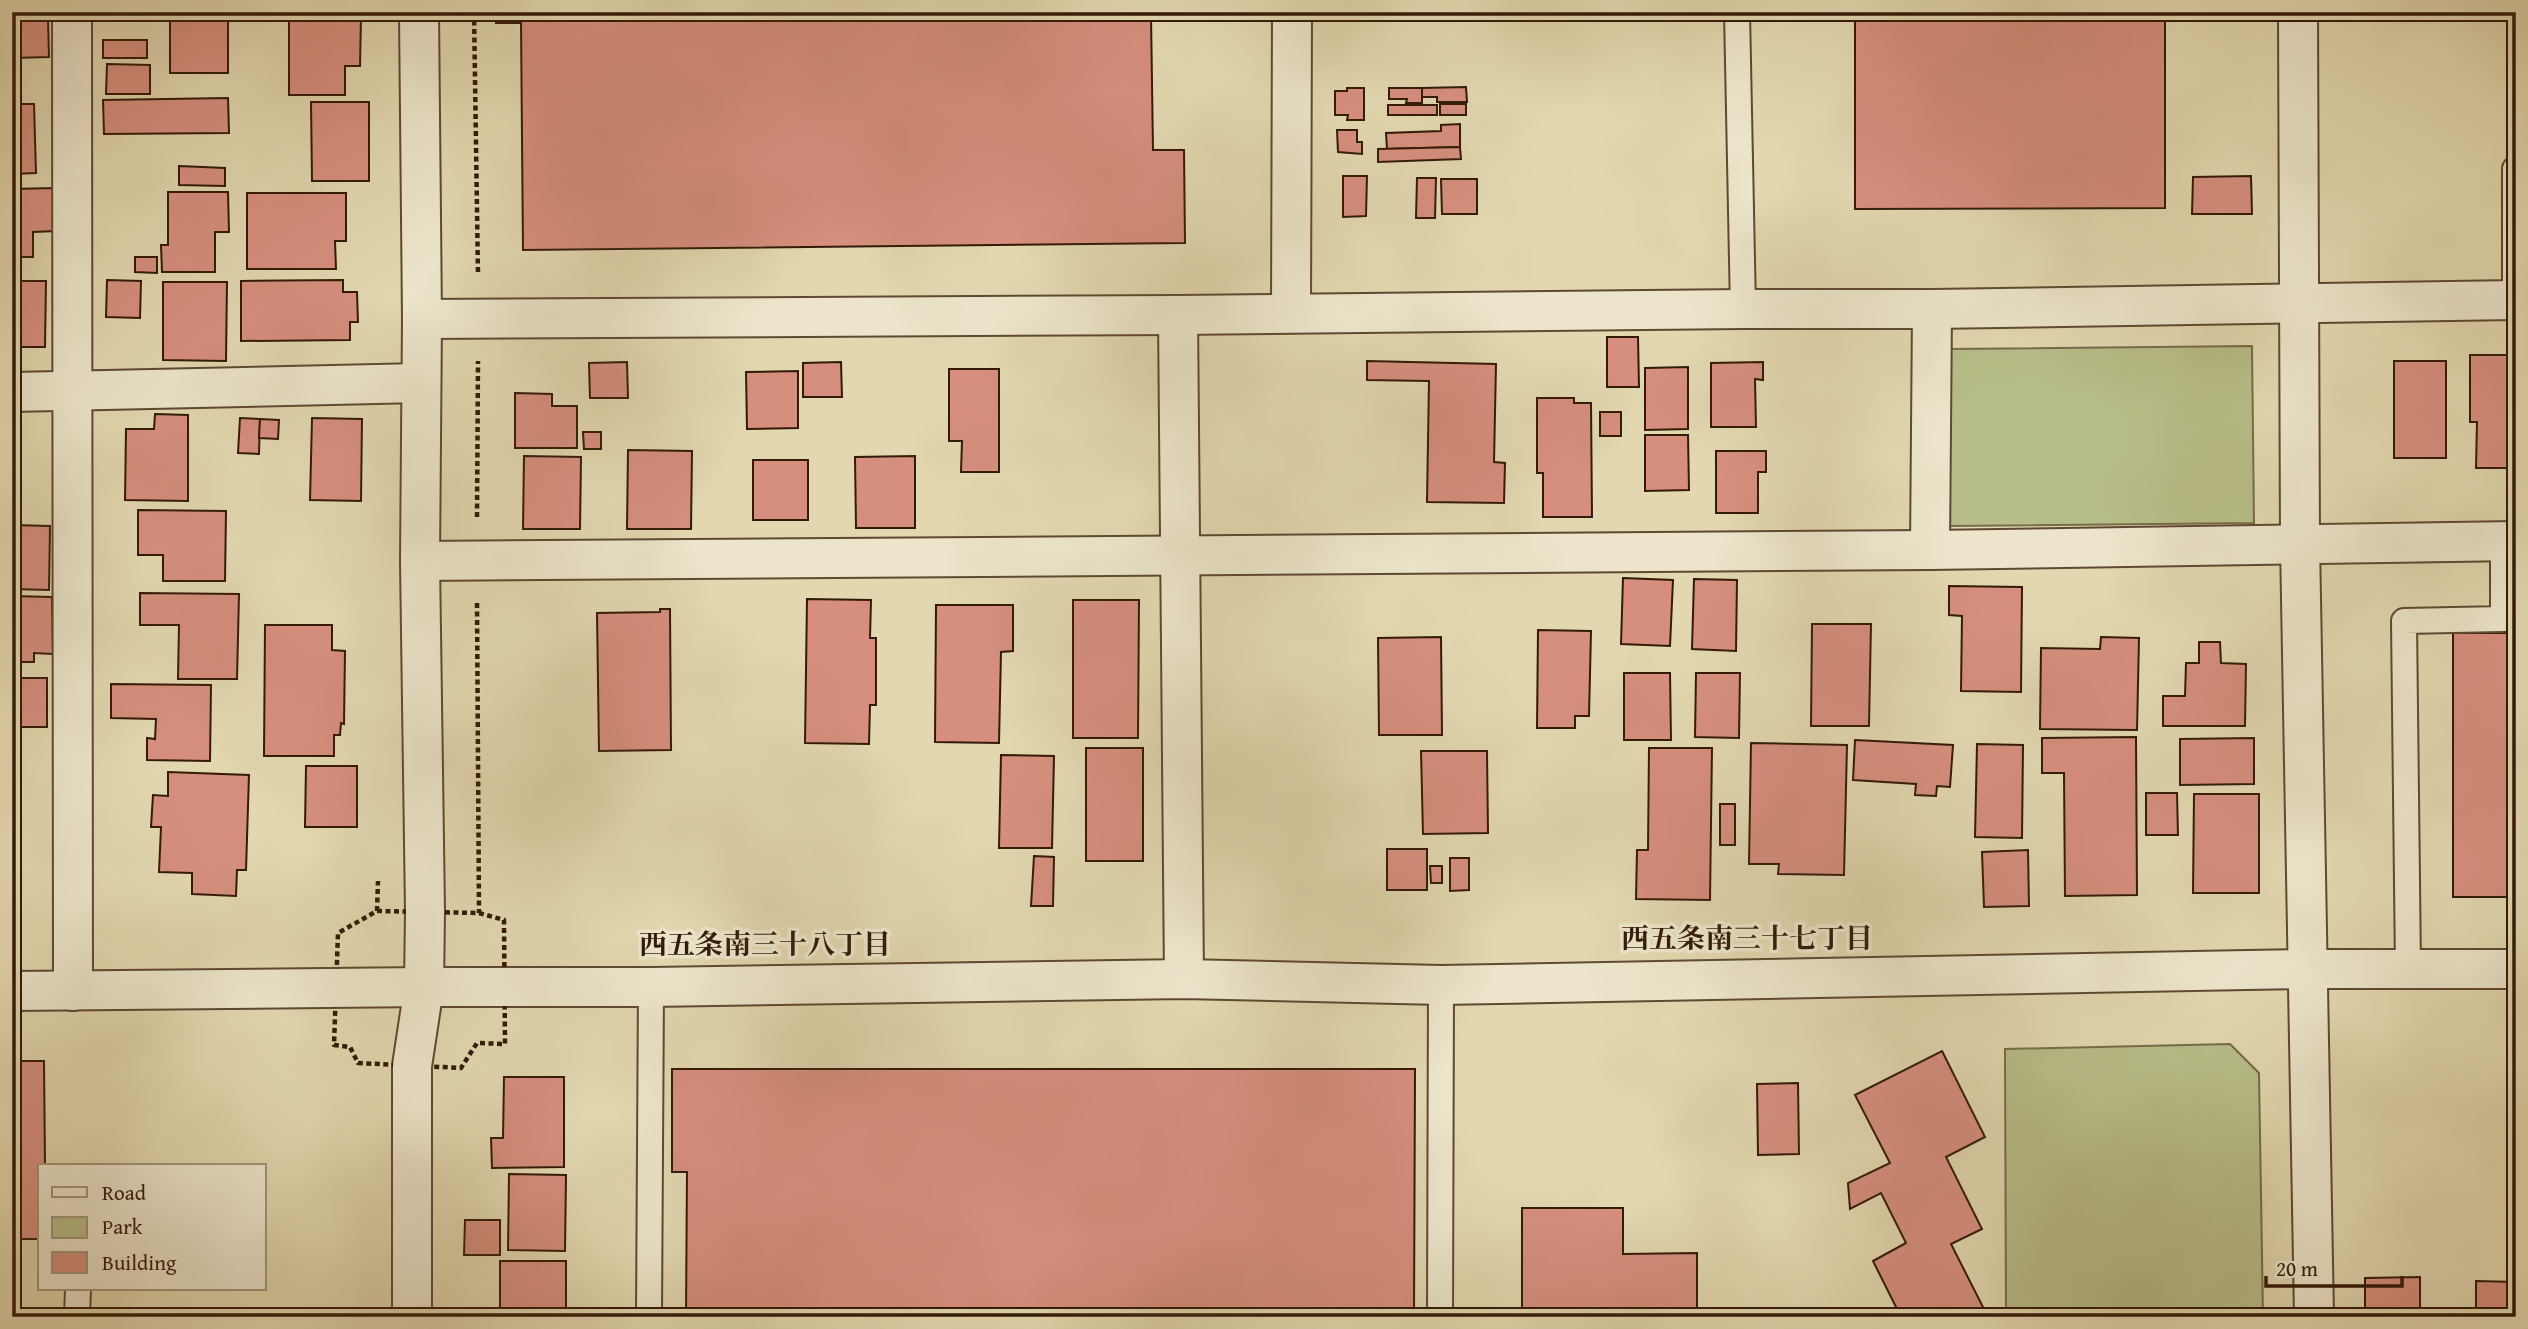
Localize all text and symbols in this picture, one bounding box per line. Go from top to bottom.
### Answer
district label: 西五条南三十七丁目 [1621,917,1873,958]
district label: 西五条南三十八丁目 [639,923,891,964]
legend [38,1164,266,1290]
text: Road [102,1177,147,1208]
text: Park [102,1211,143,1242]
scale bar [2266,1245,2402,1289]
text: Building [102,1247,177,1278]
text: 20 m [2276,1253,2318,1284]

